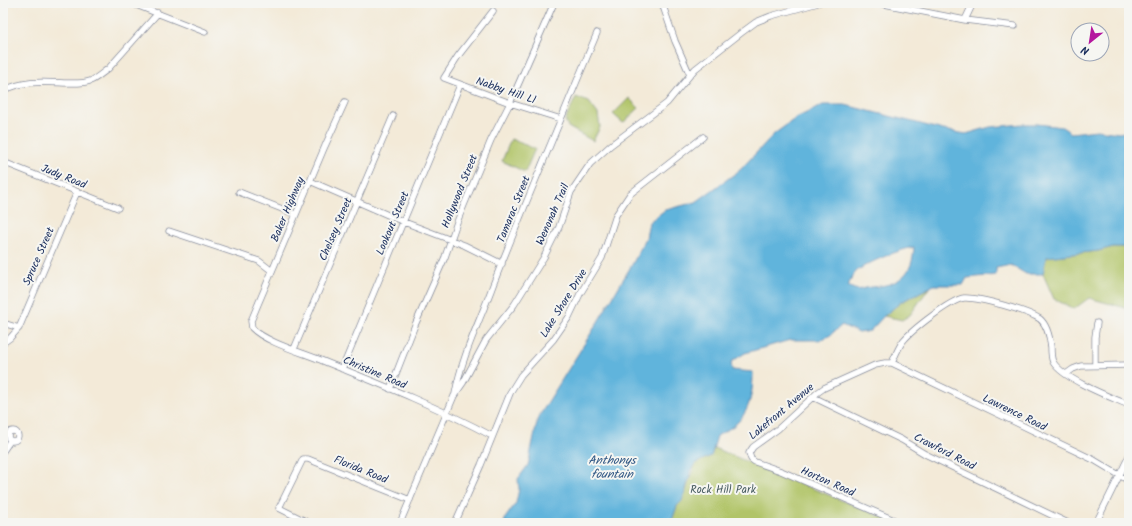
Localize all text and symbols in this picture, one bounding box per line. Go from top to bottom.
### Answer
north arrow [1070,22,1110,62]
text: N [1078,40,1093,59]
street label: Nabby Hill Ll [473,72,538,110]
street label: Hollywood Street [437,151,483,231]
street label: Judy Road [38,160,90,194]
street label: Tamarac Street [492,172,536,246]
street label: Baker Highway [266,173,310,245]
street label: Wenonah Trail [531,180,575,248]
street label: Lookout Street [371,188,415,258]
street label: Chelsey Street [315,194,358,264]
street label: Spruce Street [18,224,60,288]
street label: Lake Shore Drive [535,265,592,342]
street label: Christine Road [340,351,410,395]
street label: Lakefront Avenue [745,379,818,445]
street label: Lawrence Road [979,390,1050,436]
street label: Crawford Road [910,429,979,475]
street label: Florida Road [331,451,391,489]
water label: Anthonys fountain [588,451,638,484]
street label: Horton Road [798,462,858,502]
park label: Rock Hill Park [690,481,757,499]

